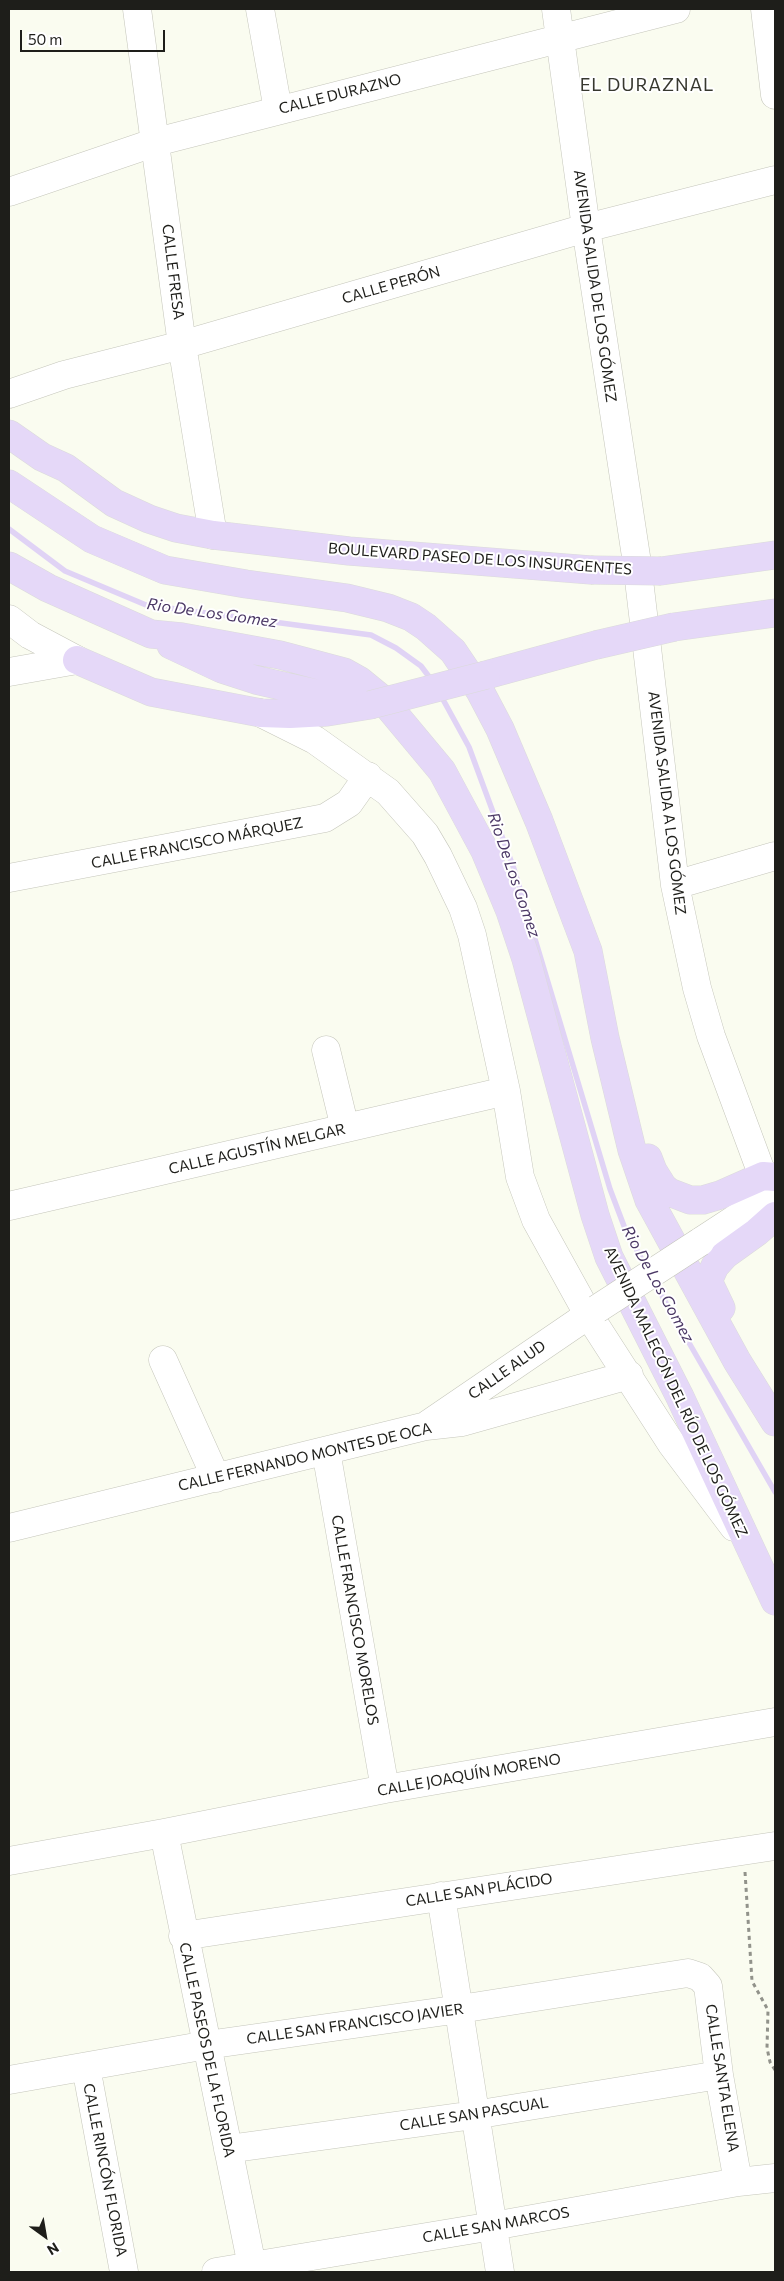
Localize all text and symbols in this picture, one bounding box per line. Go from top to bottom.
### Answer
scale bar [22,20,168,52]
text: 50 m [28,30,62,48]
street label: CALLE DURAZNO [277,70,403,118]
district label: EL DURAZNAL [578,74,716,96]
street label: AVENIDA SALIDA DE LOS GÓMEZ [570,168,620,404]
street label: CALLE FRESA [158,223,188,321]
street label: CALLE PERÓN [340,262,442,308]
street label: BOULEVARD PASEO DE LOS INSURGENTES [328,539,632,579]
water label: Rio De Los Gomez [146,594,278,632]
street label: AVENIDA SALIDA A LOS GÓMEZ [644,690,690,916]
water label: Rio De Los Gomez [484,810,544,940]
street label: CALLE FRANCISCO MÁRQUEZ [90,814,304,872]
street label: CALLE AGUSTÍN MELGAR [167,1120,347,1178]
water label: Rio De Los Gomez [618,1222,698,1346]
street label: AVENIDA MALECÓN DEL RÍO DE LOS GÓMEZ [600,1244,752,1540]
street label: CALLE ALUD [465,1337,549,1403]
street label: CALLE FERNANDO MONTES DE OCA [176,1419,434,1495]
street label: CALLE FRANCISCO MORELOS [328,1513,382,1727]
street label: CALLE JOAQUÍN MORENO [376,1750,562,1800]
street label: CALLE SAN PLÁCIDO [404,1869,554,1911]
street label: CALLE PASEOS DE LA FLORIDA [175,1941,239,2159]
street label: CALLE SAN FRANCISCO JAVIER [245,2000,465,2048]
street label: CALLE SANTA ELENA [701,2003,743,2153]
street label: CALLE RINCÓN FLORIDA [79,2082,131,2258]
street label: CALLE SAN PASCUAL [398,2093,550,2135]
street label: CALLE SAN MARCOS [421,2203,571,2247]
north arrow [20,2211,70,2261]
text: N [44,2239,62,2259]

